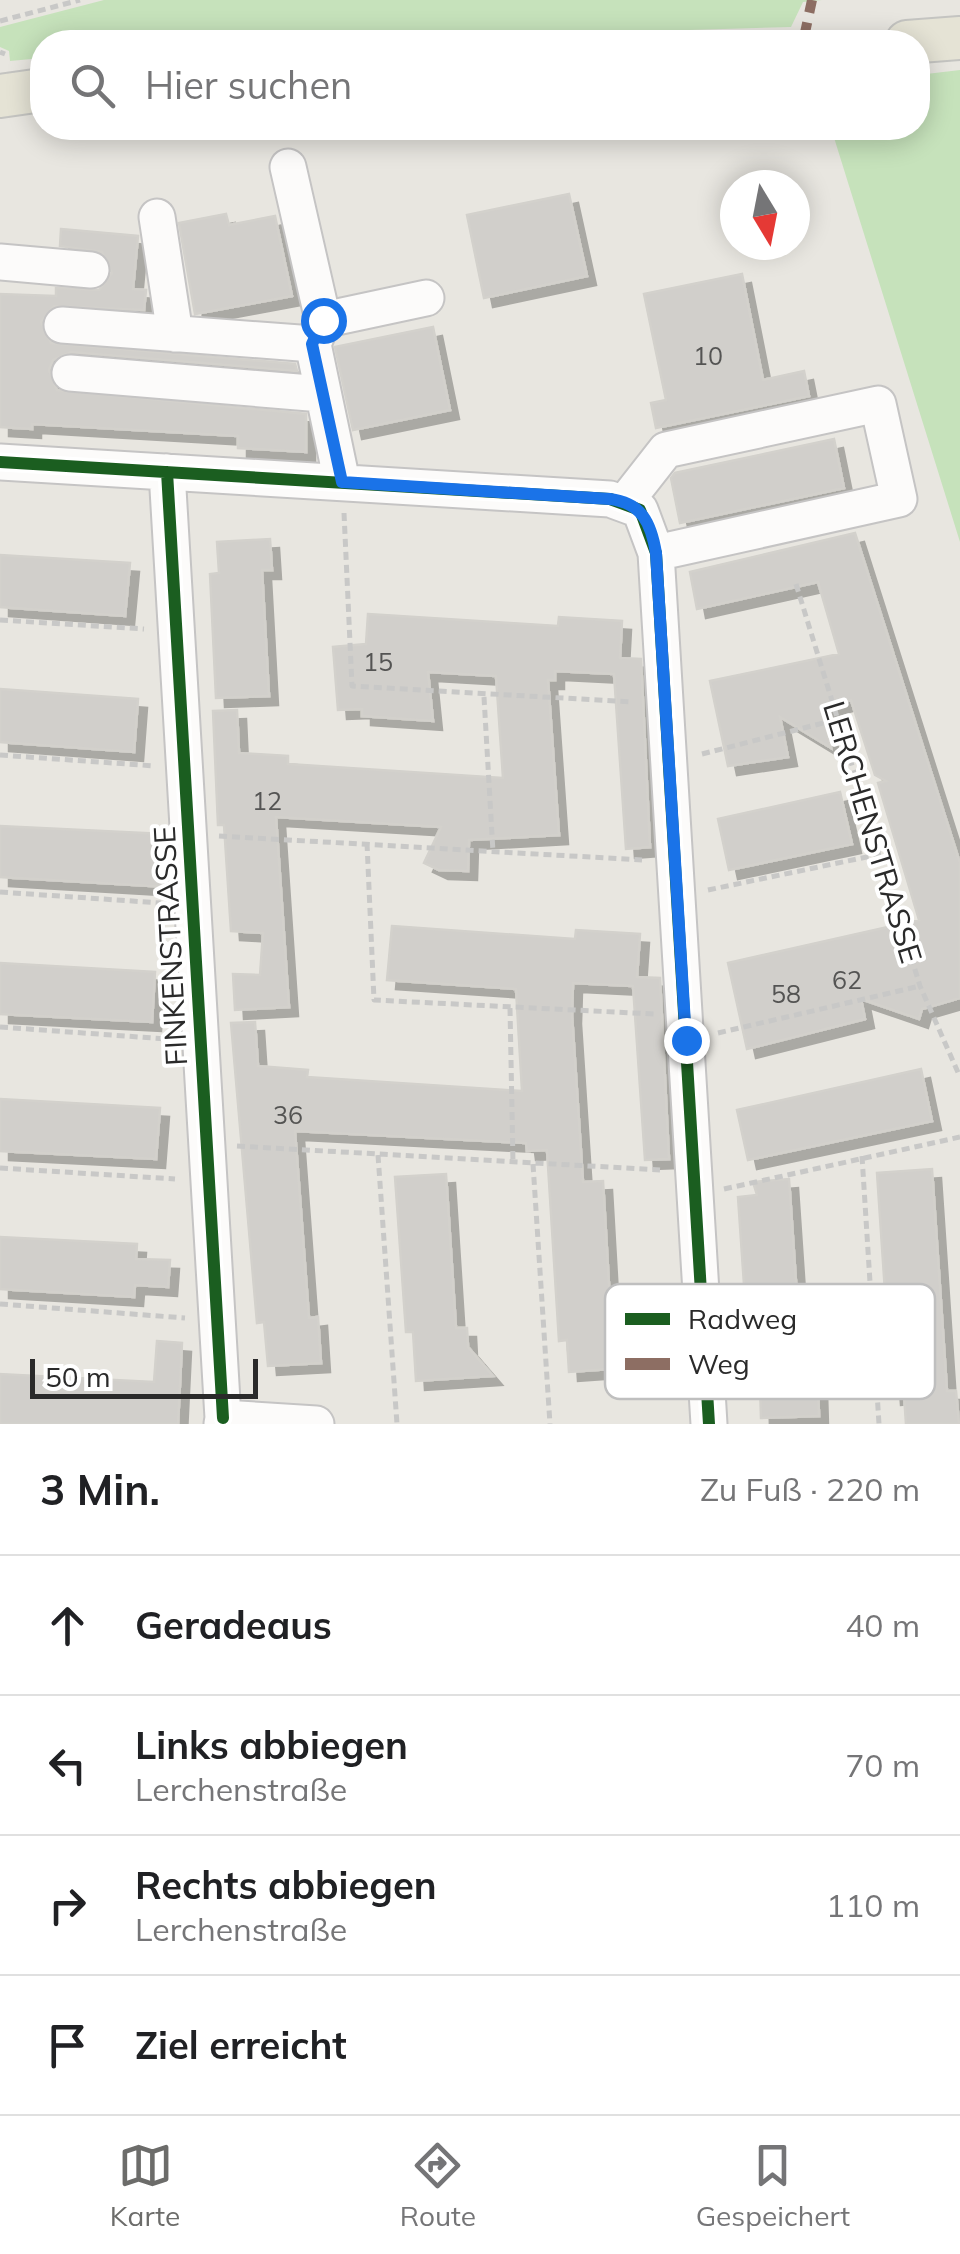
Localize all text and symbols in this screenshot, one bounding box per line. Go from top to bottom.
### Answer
search box [30,30,930,140]
icon: search [65,58,120,113]
text: Hier suchen [145,61,352,109]
north arrow [720,170,810,260]
route start [301,298,347,344]
house number: 10 [693,340,723,371]
house number: 15 [363,646,393,677]
street label: LERCHENSTRASSE [815,696,931,968]
house number: 12 [252,785,282,816]
street label: FINKENSTRASSE [145,825,195,1067]
house number: 62 [832,964,862,995]
house number: 58 [771,978,801,1009]
route end [664,1018,710,1064]
house number: 36 [273,1099,303,1130]
legend [605,1284,935,1399]
text: Radweg [688,1301,797,1336]
text: Weg [688,1346,750,1381]
scale bar [30,1354,258,1398]
text: 50 m [45,1359,111,1394]
text: 3 Min. [40,1463,160,1516]
text: Zu Fuß · 220 m [700,1469,920,1509]
icon: ahead [40,1598,95,1653]
text: Geradeaus [135,1601,332,1649]
text: 40 m [845,1605,920,1645]
text: Links abbiegen [135,1721,408,1769]
icon: left [40,1738,95,1793]
text: 70 m [845,1745,920,1785]
text: Lerchenstraße [135,1769,347,1809]
text: Rechts abbiegen [135,1861,437,1909]
icon: right [40,1878,95,1933]
text: 110 m [826,1885,920,1925]
text: Lerchenstraße [135,1909,347,1949]
icon: arrive [40,2018,95,2073]
text: Ziel erreicht [135,2021,347,2069]
tab: Karte [110,2138,180,2233]
tab: Route [400,2138,476,2233]
tab: Gespeichert [696,2138,850,2233]

